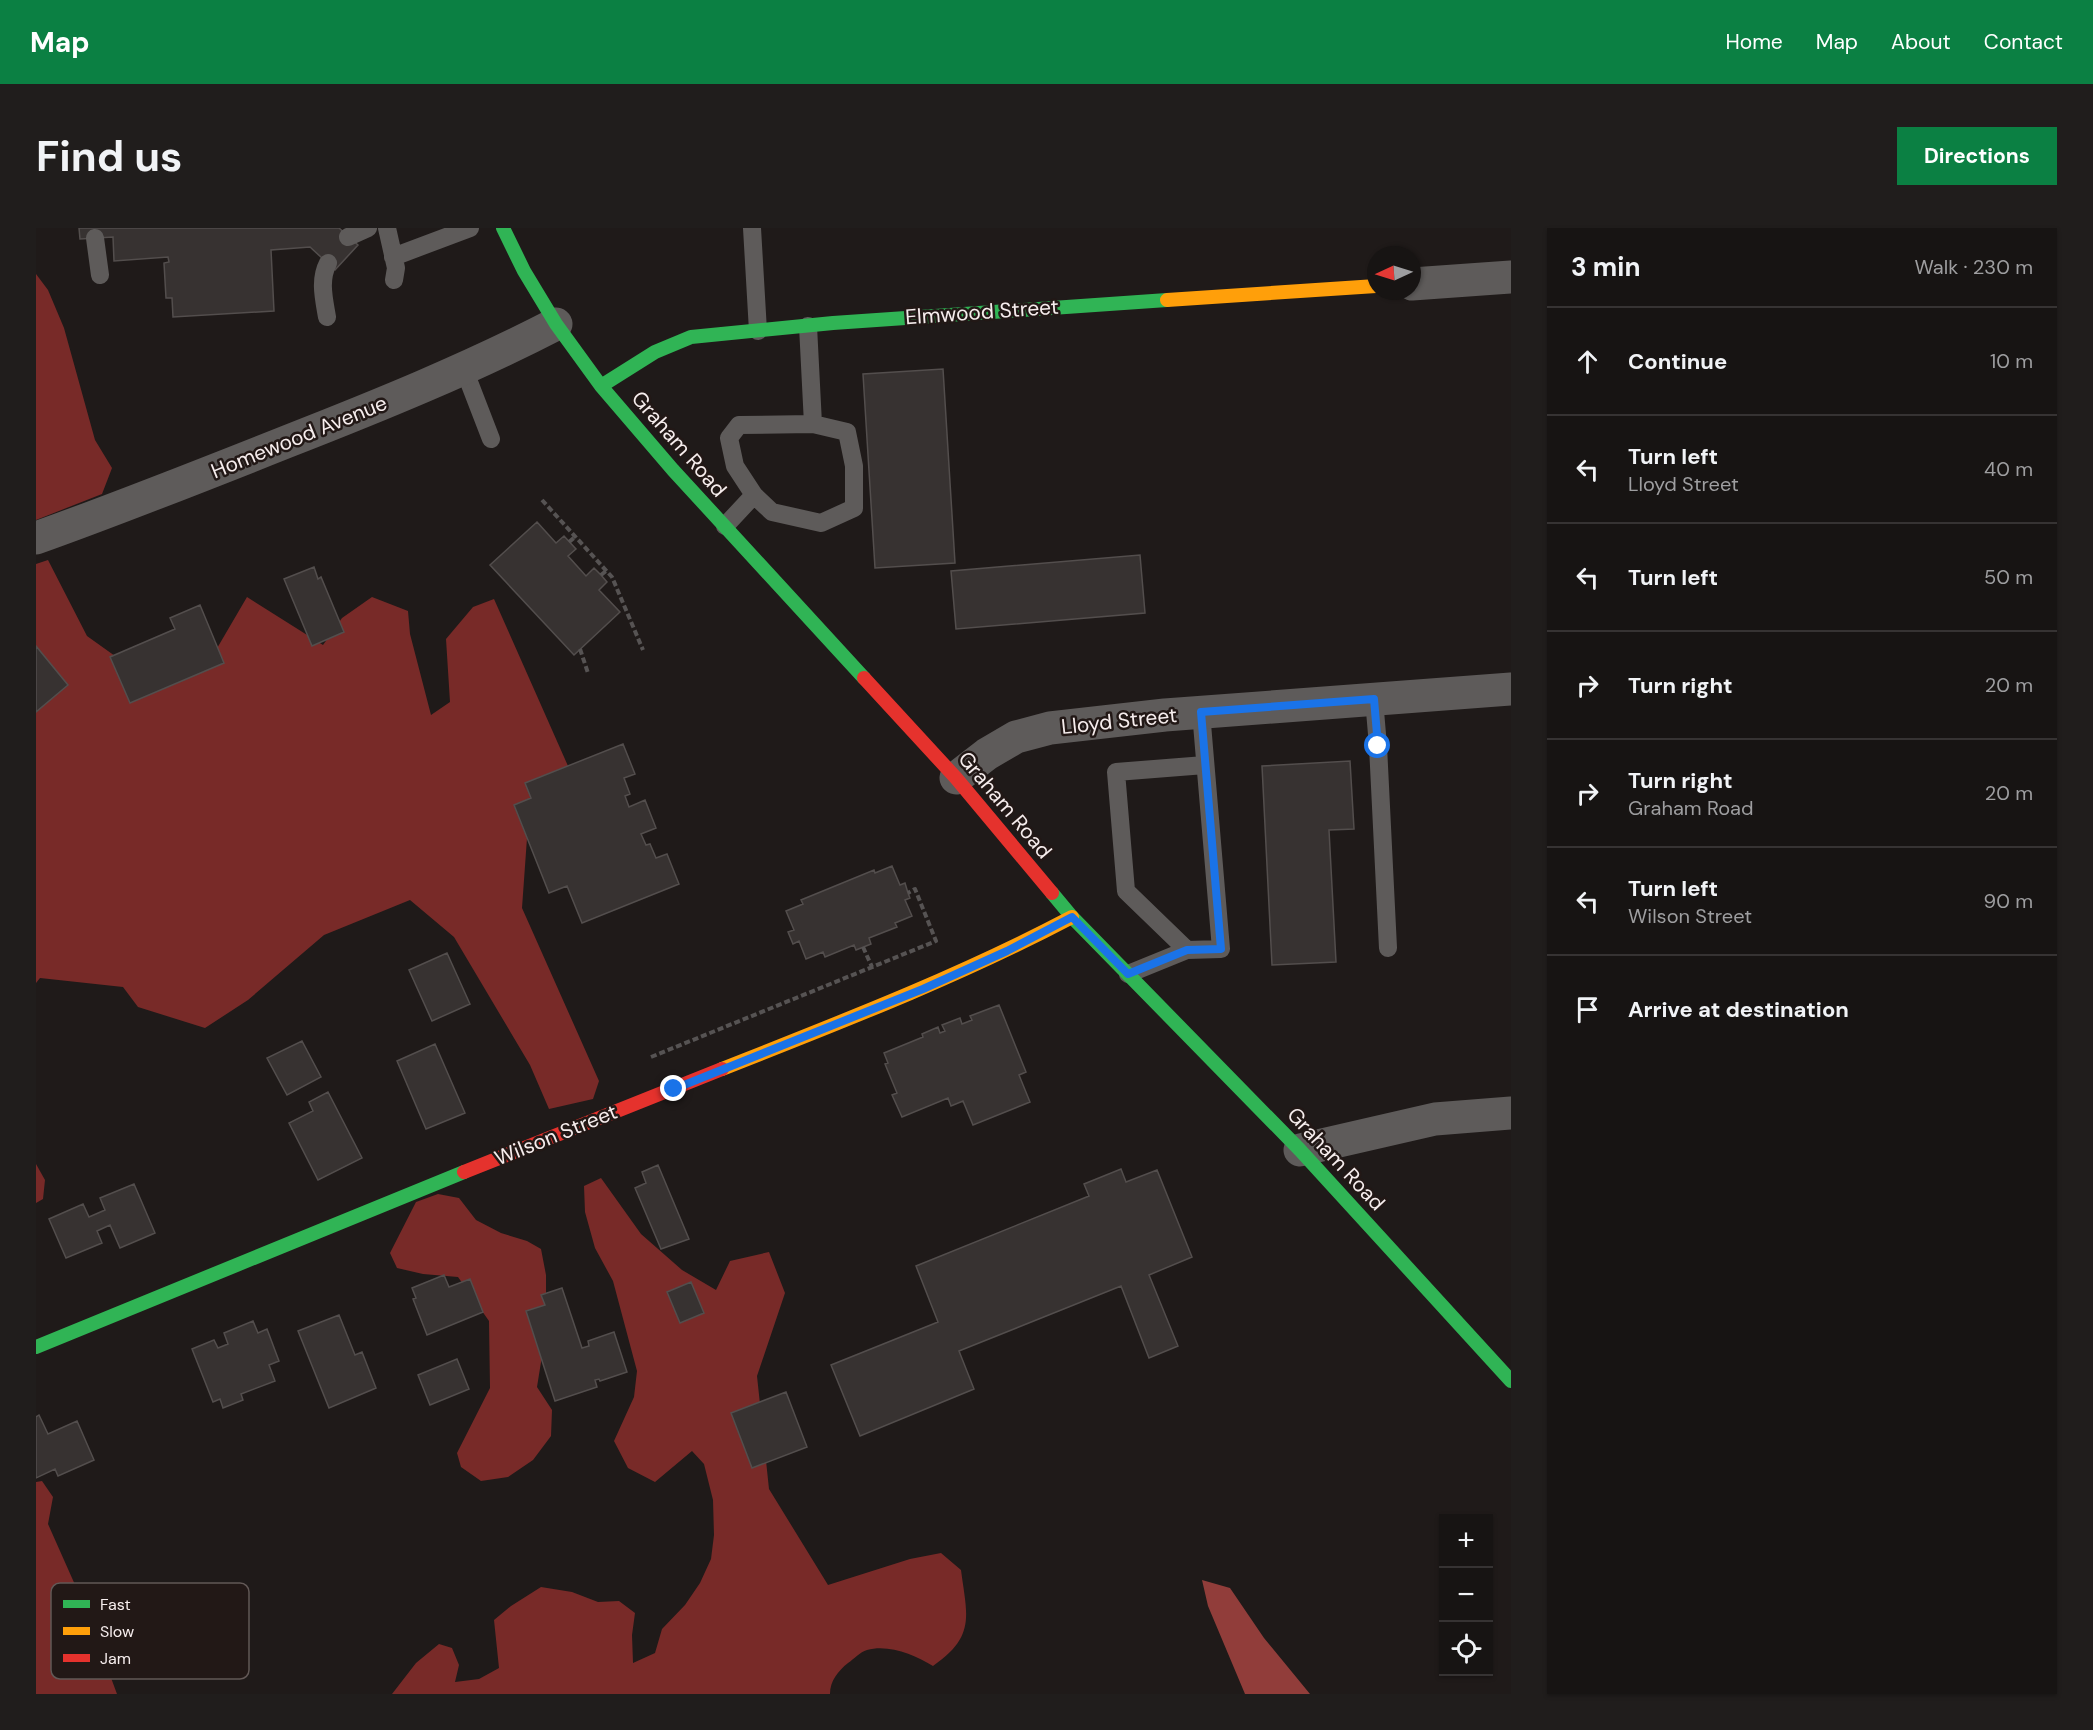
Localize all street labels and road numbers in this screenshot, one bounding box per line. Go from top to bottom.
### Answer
street label: Elmwood Street [904,293,1060,331]
street label: Graham Road [625,385,733,503]
street label: Homewood Avenue [207,389,391,485]
street label: Lloyd Street [1060,701,1178,741]
street label: Graham Road [952,746,1058,864]
street label: Wilson Street [490,1098,622,1172]
street label: Graham Road [1281,1101,1391,1217]

